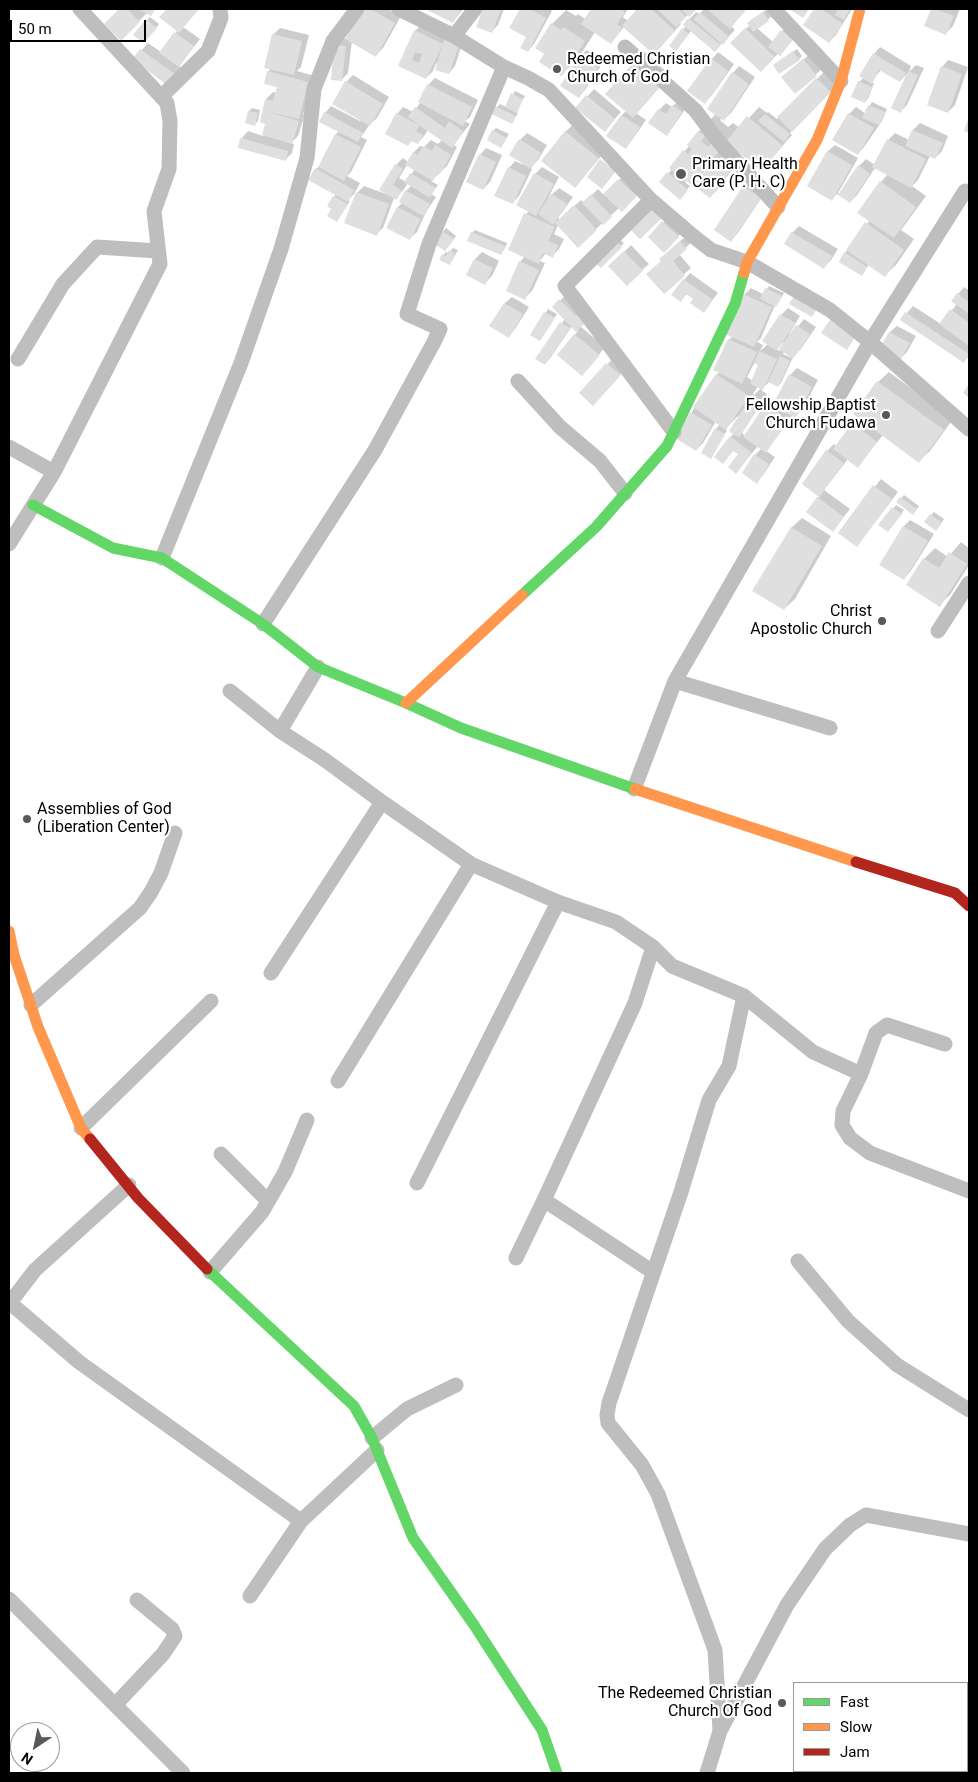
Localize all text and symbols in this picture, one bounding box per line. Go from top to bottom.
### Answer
scale bar [12,10,149,42]
text: 50 m [18,20,52,38]
place label: Redeemed Christian Church of God [567,50,710,88]
marker: Redeemed Christian Church of God [551,63,563,75]
place label: Primary Health Care (P. H. C) [692,155,798,193]
marker: Primary Health Care (P. H. C) [674,167,688,181]
place label: Fellowship Baptist Church Fudawa [746,396,876,434]
marker: Fellowship Baptist Church Fudawa [880,409,892,421]
place label: Christ Apostolic Church [750,602,872,640]
marker: Christ Apostolic Church [876,615,888,627]
place label: Assemblies of God (Liberation Center) [37,800,172,838]
marker: Assemblies of God (Liberation Center) [21,813,33,825]
legend [793,1682,968,1772]
place label: The Redeemed Christian Church Of God [598,1684,772,1722]
text: Fast [840,1693,869,1711]
marker: The Redeemed Christian Church Of God [776,1697,788,1709]
text: Slow [840,1718,872,1736]
north arrow [10,1722,60,1772]
text: Jam [840,1743,870,1761]
text: N [19,1749,36,1768]

